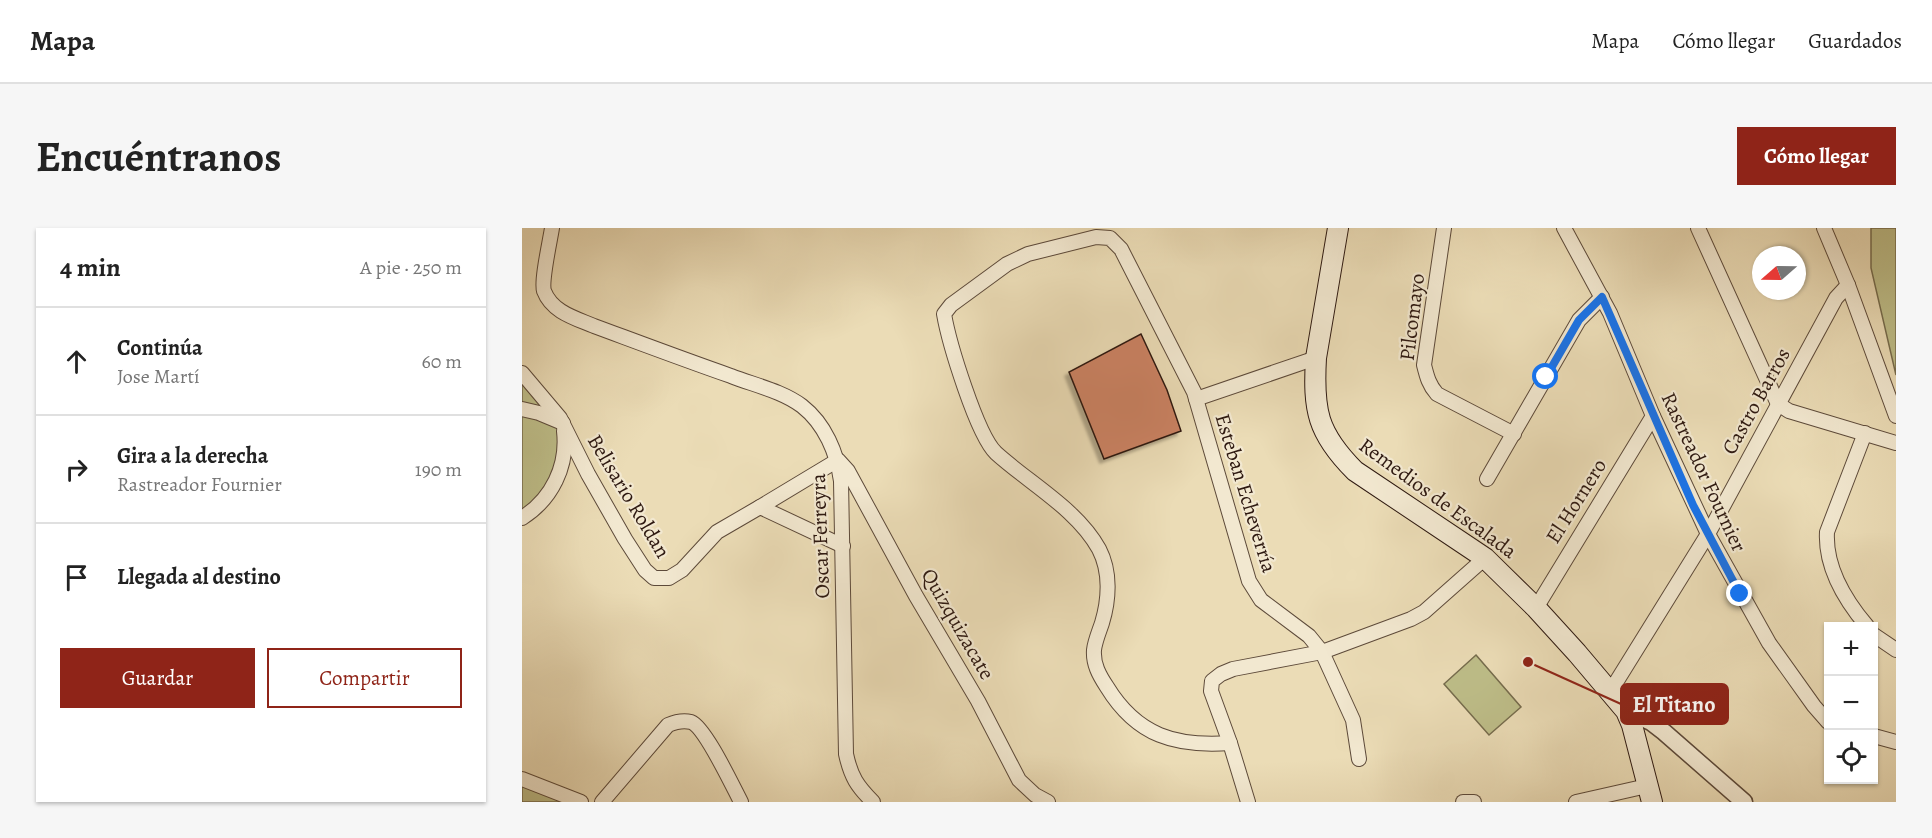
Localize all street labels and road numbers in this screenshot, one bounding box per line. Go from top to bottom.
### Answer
street label: Pilcomayo [1393,272,1431,362]
street label: Castro Barros [1715,343,1797,459]
street label: Rastreador Fournier [1655,388,1753,556]
street label: Esteban Echeverría [1209,410,1284,576]
street label: Belisario Roldan [581,429,677,563]
street label: Remedios de Escalada [1353,431,1523,565]
street label: El Hornero [1539,453,1613,549]
street label: Oscar Ferreyra [804,473,836,599]
street label: Quizquizacate [915,563,1001,685]

